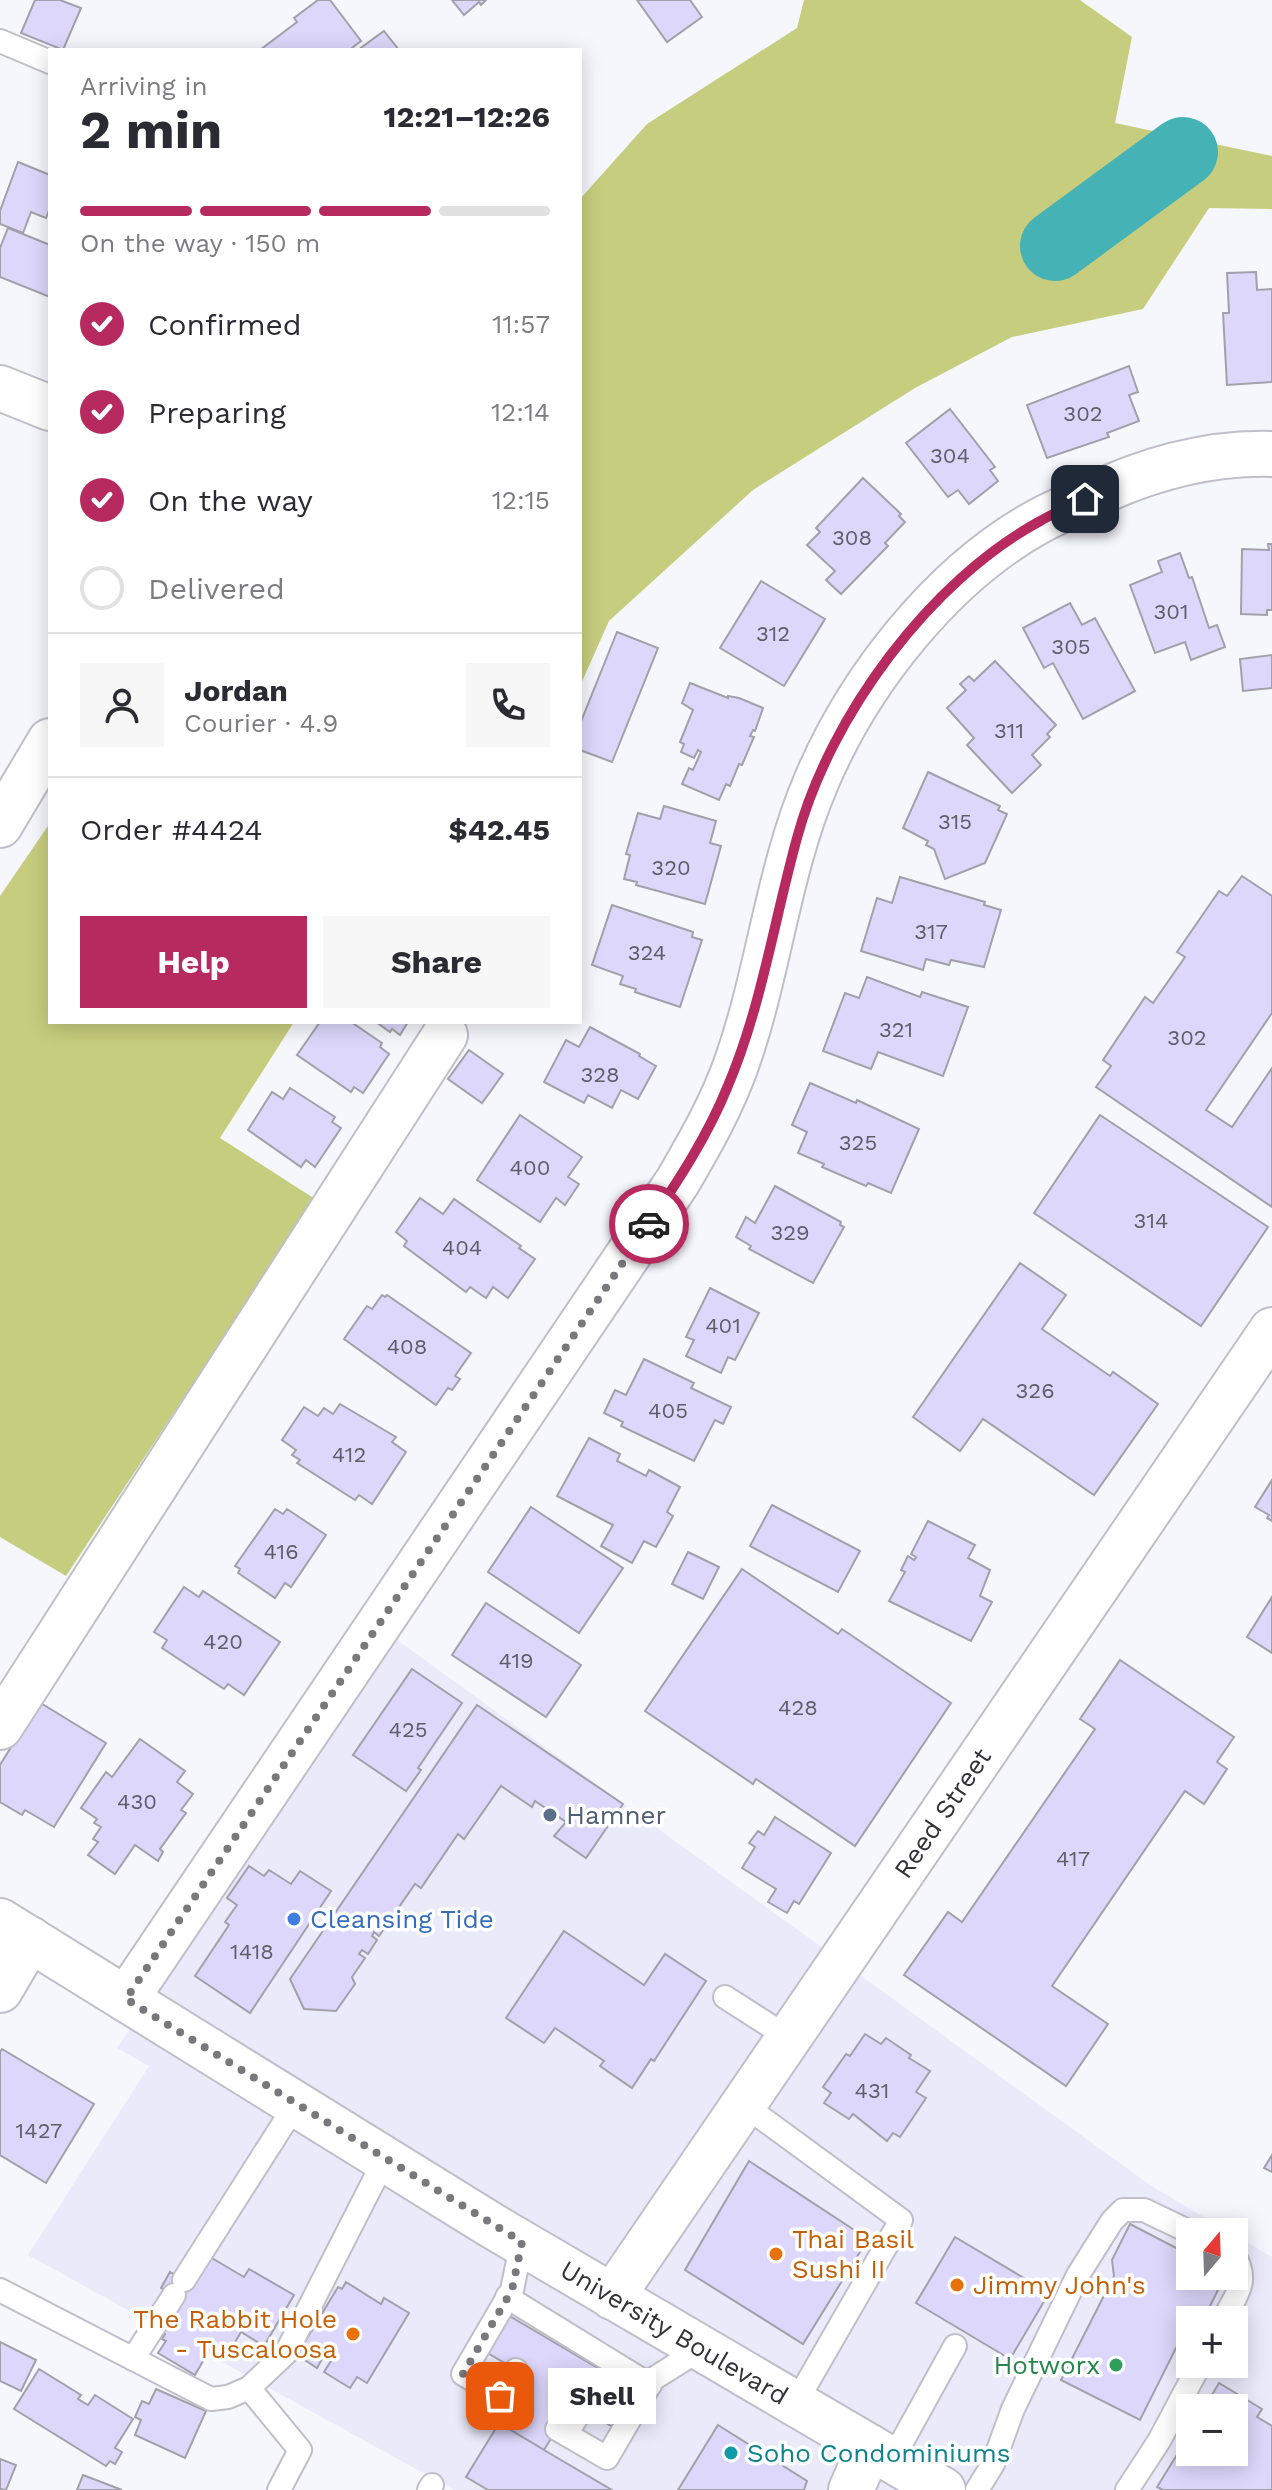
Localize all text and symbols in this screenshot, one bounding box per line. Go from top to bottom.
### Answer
text: Arriving in [80,71,208,101]
text: 12:21–12:26 [384,99,550,134]
text: 2 min [80,100,222,161]
text: On the way · 150 m [80,228,320,258]
icon: check [80,302,124,346]
text: Confirmed [148,307,302,342]
text: 11:57 [492,309,550,339]
icon: check [80,390,124,434]
text: Preparing [148,395,286,430]
text: 12:14 [491,397,550,427]
house number: 302 [1063,401,1103,426]
house number: 304 [930,443,970,468]
pin [1051,465,1119,533]
icon: home [1063,477,1107,521]
icon: check [80,478,124,522]
text: On the way [148,483,313,518]
text: 12:15 [492,485,550,515]
house number: 308 [832,525,872,550]
text: Delivered [148,571,285,606]
house number: 301 [1153,599,1189,624]
house number: 312 [756,621,790,646]
house number: 305 [1051,634,1091,659]
button: person [80,663,164,747]
button: phone [466,663,550,747]
text: Jordan [184,673,288,708]
text: Courier · 4.9 [184,708,338,738]
house number: 311 [994,718,1024,743]
house number: 315 [938,809,972,834]
text: Order #4424 [80,812,263,847]
text: $42.45 [448,812,550,847]
house number: 320 [651,855,691,880]
button: Help [80,916,307,1008]
button: Share [323,916,550,1008]
house number: 317 [914,919,948,944]
house number: 324 [628,940,666,965]
house number: 321 [879,1017,913,1042]
house number: 302 [1167,1025,1207,1050]
house number: 328 [580,1062,620,1087]
house number: 325 [839,1130,877,1155]
house number: 400 [510,1155,550,1180]
courier [609,1184,689,1264]
icon: car [627,1202,671,1246]
house number: 314 [1134,1208,1168,1233]
house number: 329 [770,1220,810,1245]
house number: 404 [442,1235,482,1260]
house number: 401 [705,1313,741,1338]
house number: 408 [387,1334,427,1359]
house number: 326 [1015,1378,1055,1403]
house number: 405 [648,1398,688,1423]
house number: 412 [332,1442,366,1467]
house number: 416 [263,1539,299,1564]
house number: 420 [203,1629,243,1654]
house number: 419 [498,1648,534,1673]
house number: 428 [778,1695,818,1720]
house number: 425 [388,1717,428,1742]
street label: Reed Street [888,1742,997,1884]
house number: 430 [117,1789,157,1814]
place label: Hamner [566,1800,666,1830]
marker: Hamner [541,1806,559,1824]
house number: 417 [1056,1846,1090,1871]
place label: Cleansing Tide [310,1904,494,1934]
marker: Cleansing Tide [285,1910,303,1928]
house number: 1418 [230,1939,274,1964]
house number: 431 [855,2078,889,2103]
house number: 1427 [16,2118,62,2143]
north arrow [1176,2218,1248,2290]
map controls [1176,2218,1248,2466]
place label: Thai Basil Sushi II [792,2224,914,2284]
marker: Thai Basil Sushi II [767,2245,785,2263]
street label: University Boulevard [555,2254,794,2411]
place label: Jimmy John's [973,2270,1146,2300]
marker: Jimmy John's [948,2276,966,2294]
place label: The Rabbit Hole - Tuscaloosa [133,2304,337,2364]
button: + [1176,2306,1248,2378]
marker: The Rabbit Hole - Tuscaloosa [344,2325,362,2343]
place label: Hotworx [993,2350,1100,2380]
marker: Hotworx [1107,2356,1125,2374]
pin [466,2362,534,2430]
callout: Shell [548,2368,656,2424]
icon: bag [478,2374,522,2418]
text: Shell [570,2381,634,2411]
button: − [1176,2394,1248,2466]
place label: Soho Condominiums [747,2438,1010,2468]
marker: Soho Condominiums [722,2444,740,2462]

